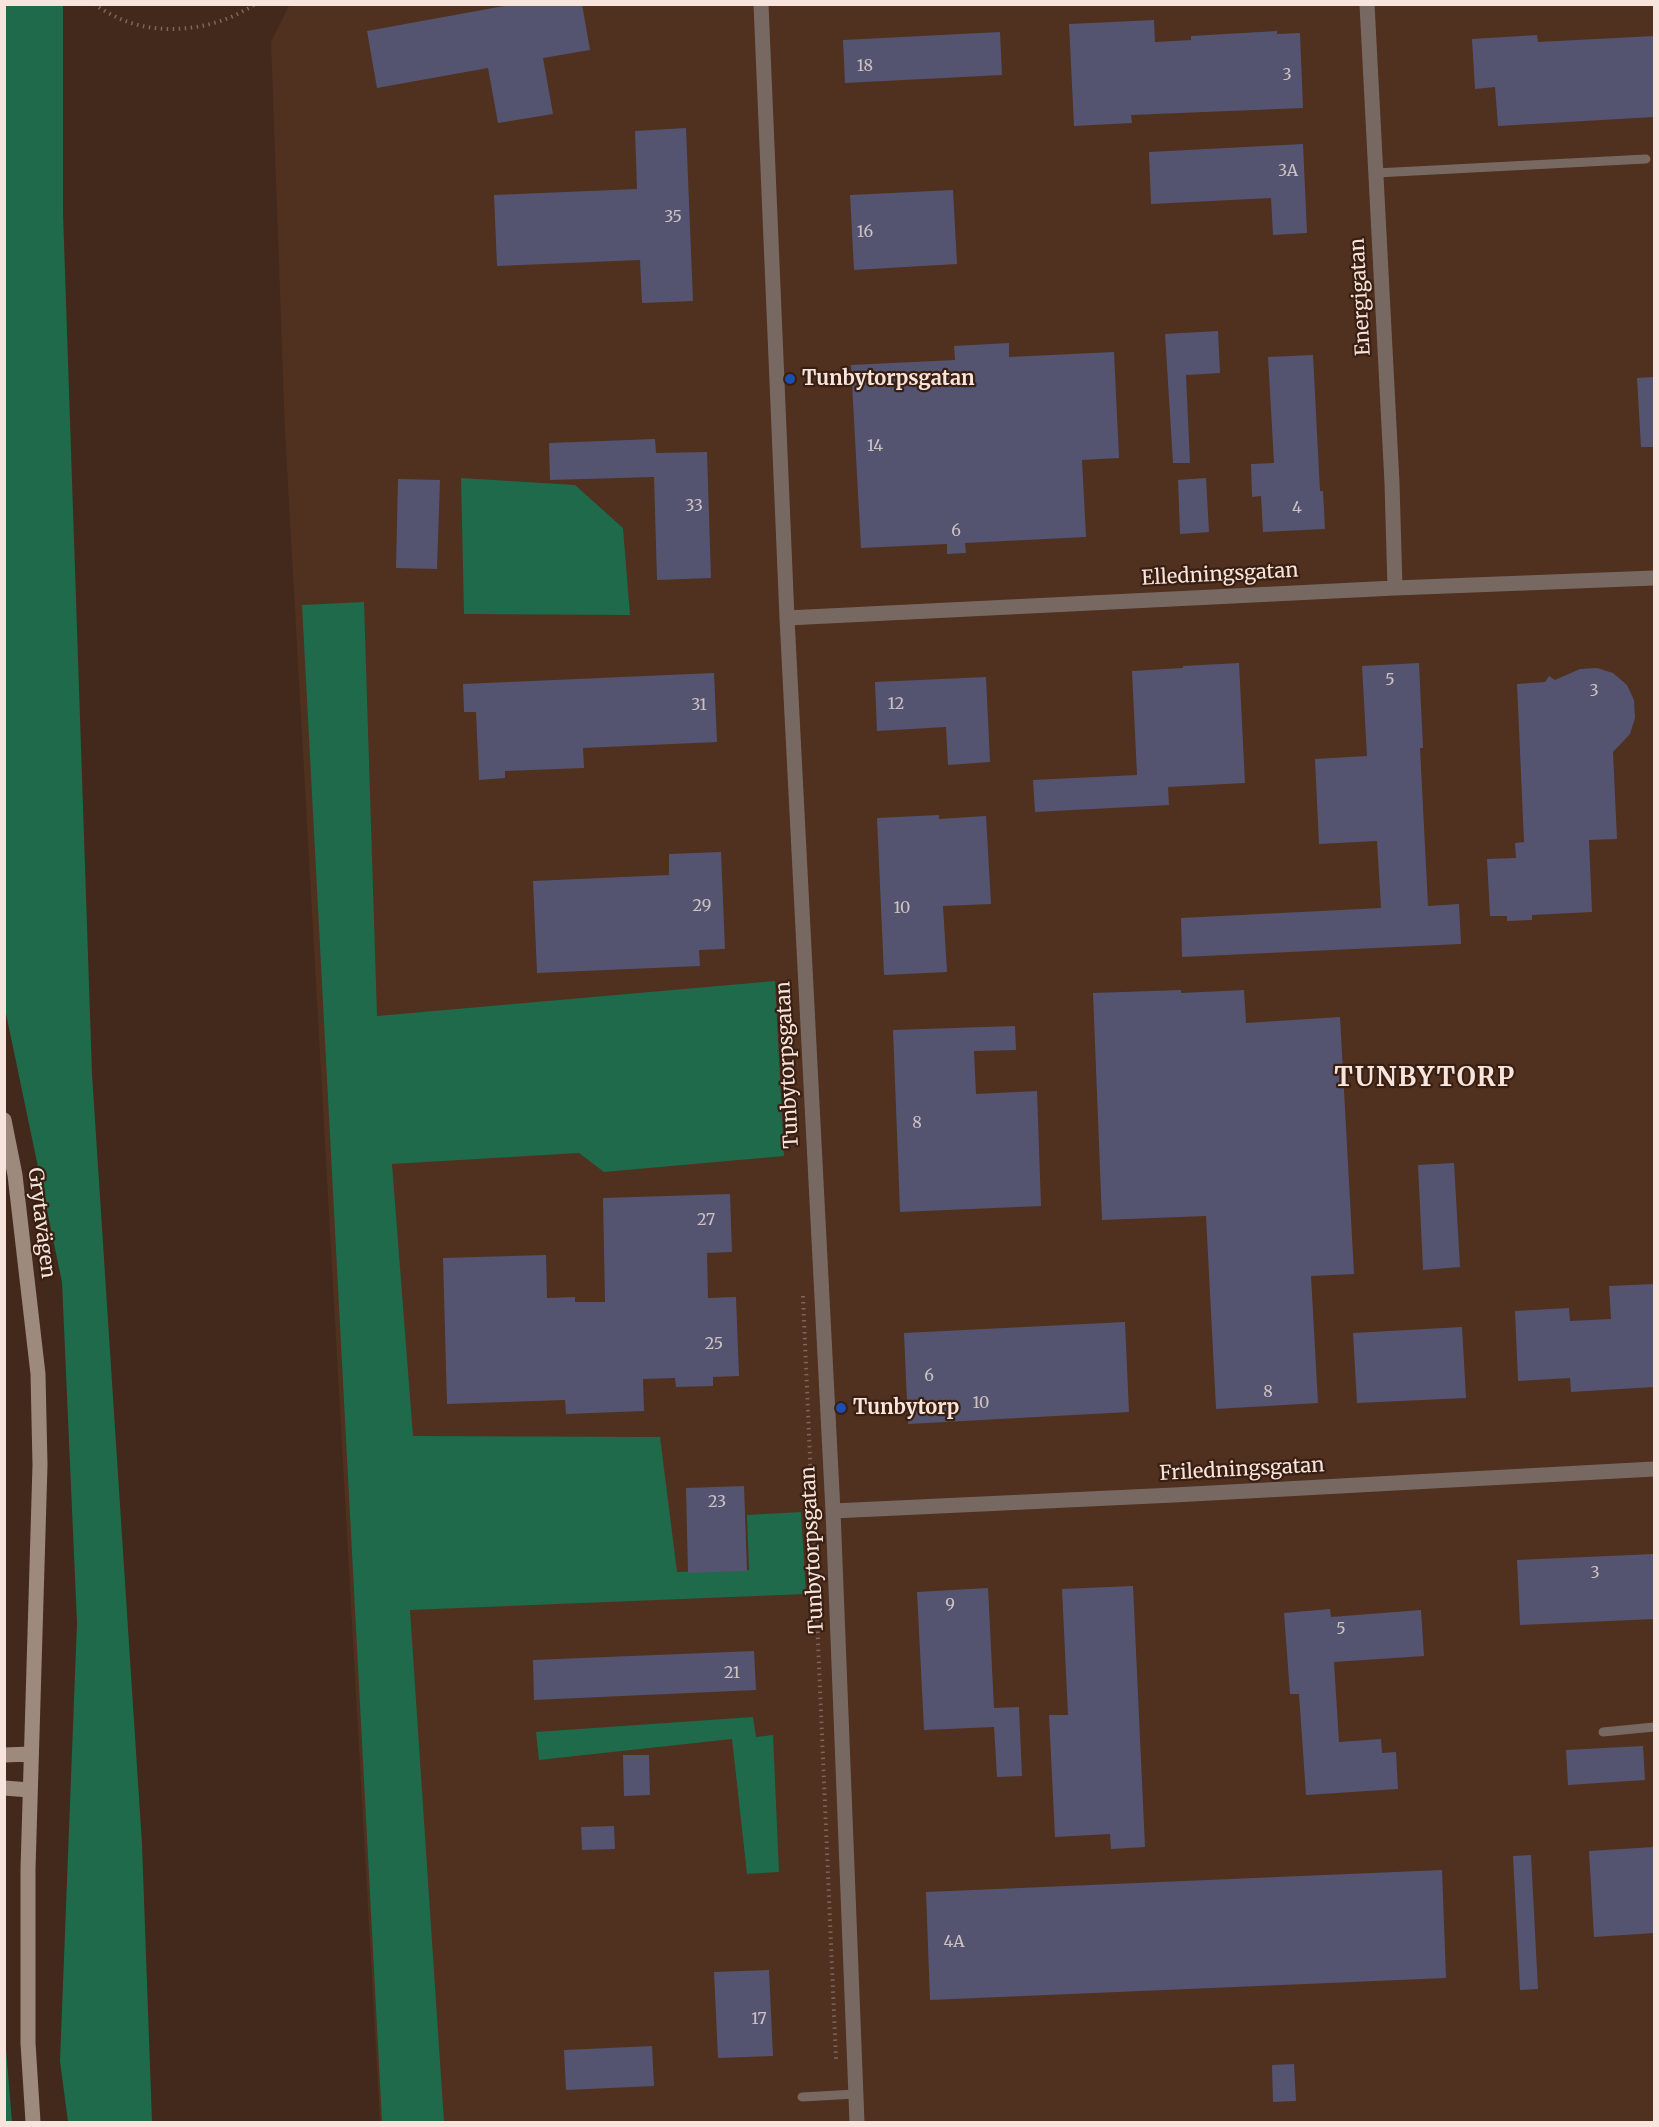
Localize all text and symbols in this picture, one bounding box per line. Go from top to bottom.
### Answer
house number: 18 [857,56,873,76]
house number: 3 [1282,65,1292,85]
house number: 3A [1278,161,1298,181]
house number: 35 [664,207,682,227]
house number: 16 [857,222,873,242]
street label: Energigatan [1346,237,1376,357]
place label: Tunbytorpsgatan [802,367,975,391]
marker: Tunbytorpsgatan [783,372,797,386]
house number: 14 [867,436,883,456]
house number: 33 [685,496,703,516]
house number: 4 [1292,498,1302,518]
house number: 6 [951,521,961,541]
street label: Elledningsgatan [1141,559,1299,591]
house number: 5 [1385,670,1395,690]
house number: 3 [1589,681,1599,701]
house number: 12 [888,694,904,714]
house number: 31 [691,695,707,715]
house number: 29 [693,896,711,916]
house number: 10 [894,898,910,918]
street label: Tunbytorpsgatan [772,981,804,1149]
district label: TUNBYTORP [1334,1063,1516,1095]
house number: 8 [912,1113,922,1133]
street label: Grytavägen [22,1166,60,1280]
house number: 27 [697,1210,715,1230]
house number: 25 [705,1334,723,1354]
house number: 6 [924,1366,934,1386]
house number: 8 [1263,1382,1273,1402]
house number: 10 [973,1393,989,1413]
place label: Tunbytorp [853,1396,959,1420]
marker: Tunbytorp [834,1401,848,1415]
street label: Friledningsgatan [1159,1454,1325,1486]
street label: Tunbytorpsgatan [797,1466,829,1634]
house number: 23 [708,1492,726,1512]
house number: 3 [1590,1563,1600,1583]
house number: 9 [945,1595,955,1615]
house number: 5 [1336,1619,1346,1639]
house number: 21 [724,1663,740,1683]
house number: 4A [944,1932,964,1952]
house number: 17 [751,2009,767,2029]

